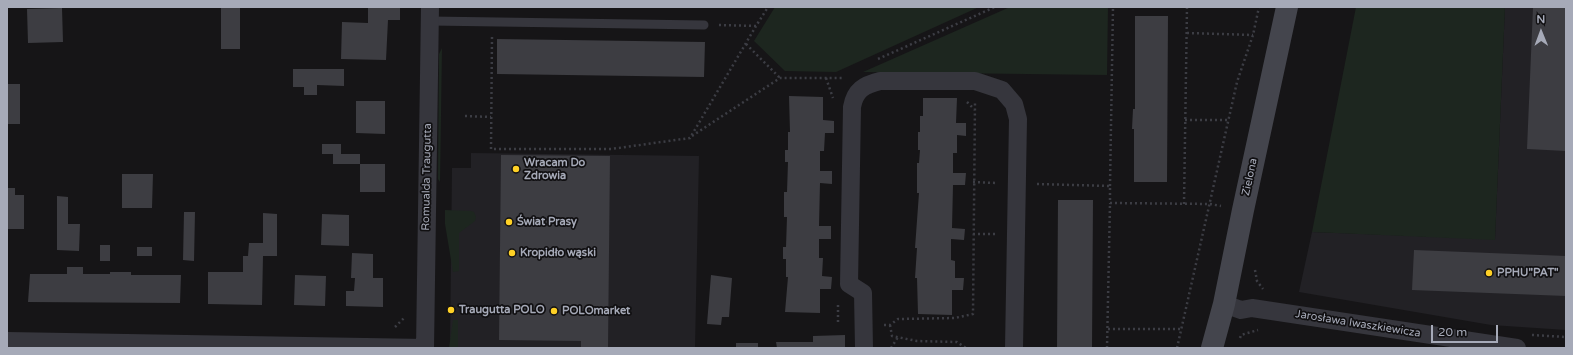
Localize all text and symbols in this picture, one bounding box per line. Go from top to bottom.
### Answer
north arrow [1521,12,1561,52]
text: N [1536,13,1545,26]
street label: Romualda Traugutta [419,123,435,231]
place label: Wracam Do Zdrowia [524,156,585,182]
street label: Zielona [1240,157,1260,197]
marker: Wracam Do Zdrowia [511,164,521,174]
place label: Świat Prasy [517,215,577,229]
marker: Świat Prasy [504,217,514,227]
place label: Kropidło wąski [520,246,596,260]
marker: Kropidło wąski [507,248,517,258]
place label: PPHU"PAT" [1497,266,1559,280]
marker: PPHU"PAT" [1484,268,1494,278]
place label: Traugutta POLO [459,303,545,317]
place label: POLOmarket [562,304,630,318]
marker: Traugutta POLO [446,305,456,315]
marker: POLOmarket [549,306,559,316]
street label: Jarosława Iwaszkiewicza [1295,308,1421,340]
scale bar [1433,317,1500,343]
text: 20 m [1438,325,1467,339]

